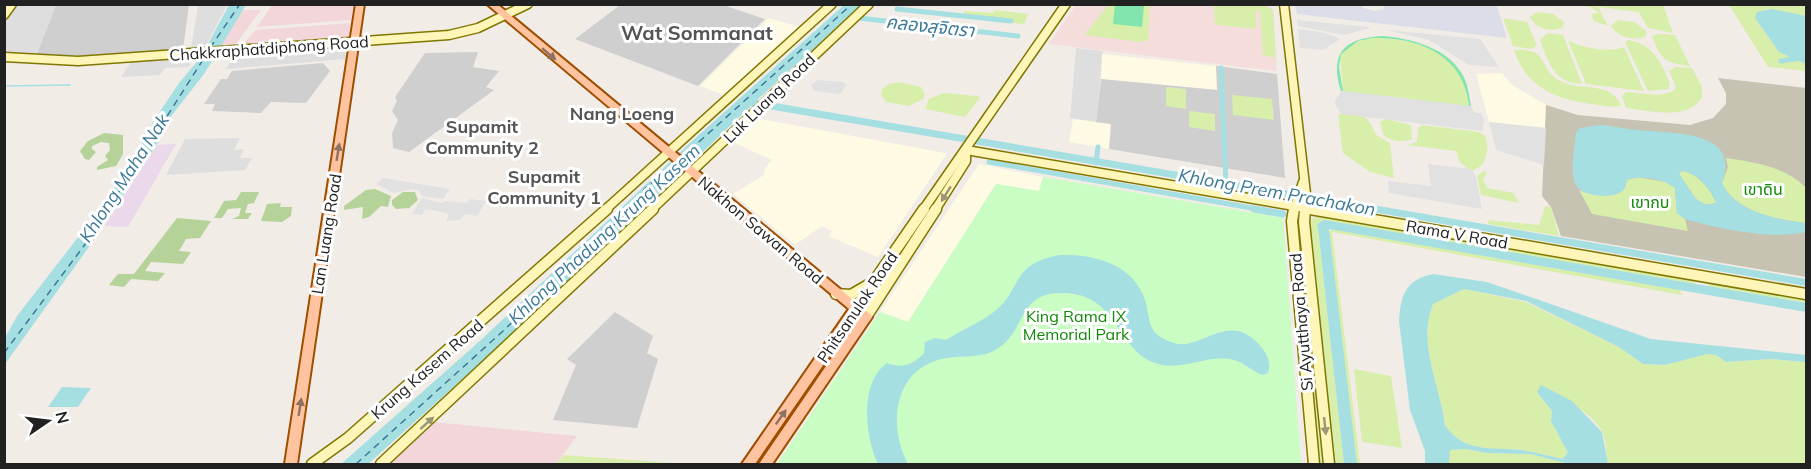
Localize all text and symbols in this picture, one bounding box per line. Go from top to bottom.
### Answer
water label: คลองสุจิตรา [885,10,976,42]
district label: Wat Sommanat [621,20,773,45]
street label: Chakkraphatdiphong Road [169,31,369,65]
one-way arrow [541,47,557,60]
street label: Luk Luang Road [719,49,819,147]
district label: Nang Loeng [570,102,674,125]
water label: Khlong Maha Nak [74,109,174,247]
district label: Supamit Community 2 [425,115,539,159]
water label: Khlong Phadung Krung Kasem [503,139,705,329]
one-way arrow [334,142,343,161]
water label: Khlong Prem Prachakon [1177,163,1377,221]
district label: Supamit Community 1 [487,165,601,209]
street label: Lan Luang Road [307,172,345,296]
street label: Nakhon Sawan Road [694,172,828,288]
park label: เขาดิน [1743,179,1783,199]
one-way arrow [941,186,952,202]
park label: เขากบ [1630,192,1670,212]
street label: Rama V Road [1405,215,1509,253]
street label: Phitsanulok Road [812,248,902,366]
street label: Si Ayutthaya Road [1285,252,1317,392]
park label: King Rama IX Memorial Park [1023,306,1130,344]
street label: Krung Kasem Road [367,315,487,423]
north arrow [18,391,78,451]
one-way arrow [295,397,304,416]
text: N [51,409,74,426]
one-way arrow [775,409,787,425]
one-way arrow [419,417,434,430]
one-way arrow [1320,417,1330,436]

